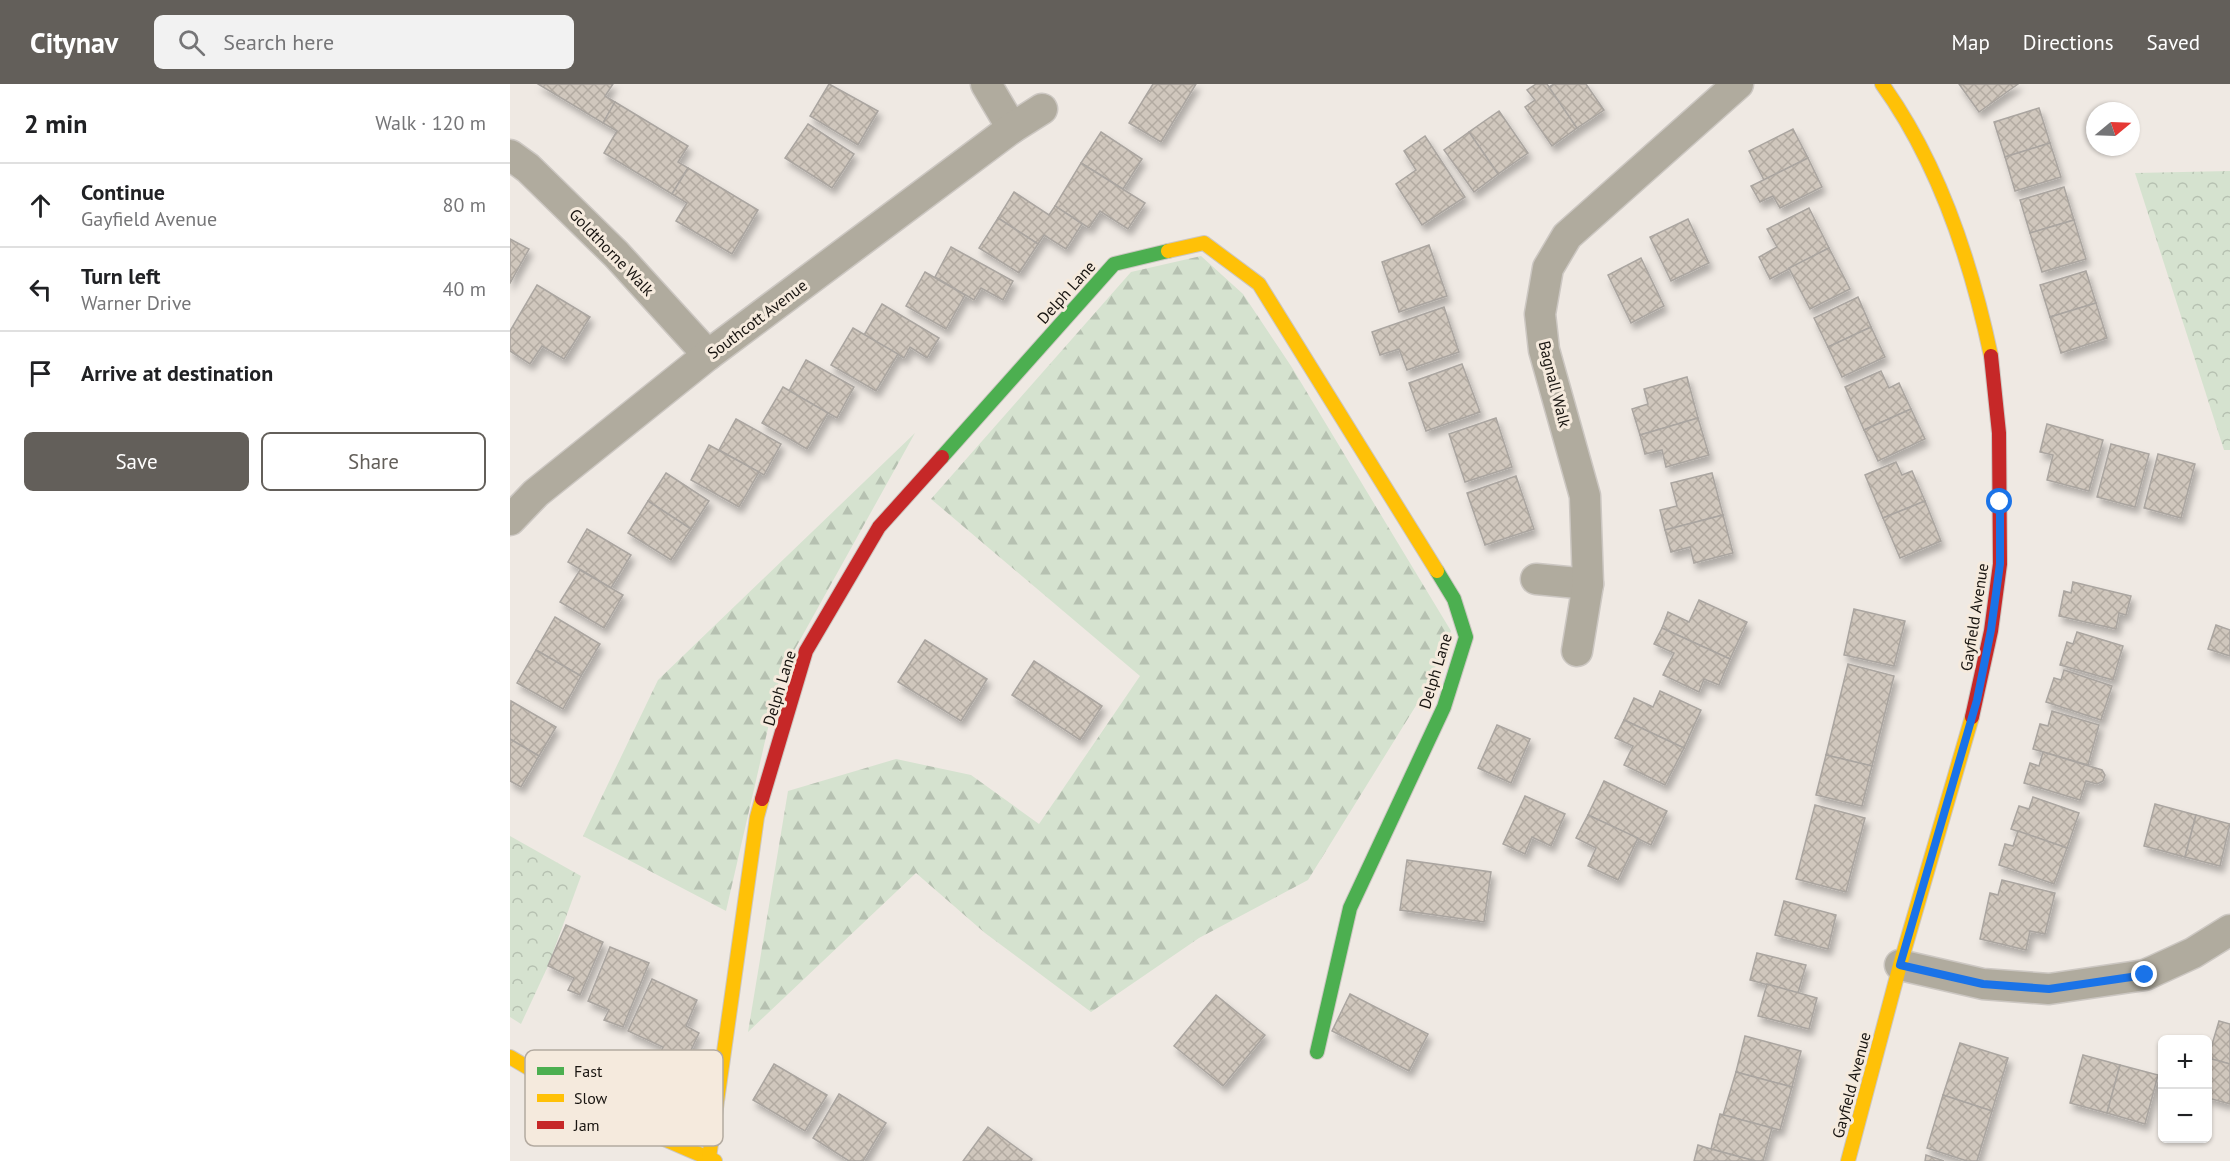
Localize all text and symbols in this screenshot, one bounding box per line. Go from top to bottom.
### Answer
search box [154,15,574,69]
text: Citynav [30,24,118,61]
icon: search [175,26,208,59]
text: Search here [223,28,334,56]
text: Map [1951,29,1990,56]
text: Directions [2023,29,2114,56]
text: Saved [2147,29,2200,56]
north arrow [2086,102,2140,156]
text: 2 min [24,107,87,140]
text: Walk · 120 m [375,110,486,136]
text: Continue [81,178,165,206]
icon: ahead [24,189,57,222]
text: 80 m [443,192,486,218]
street label: Goldthorne Walk [565,204,659,300]
text: Gayfield Avenue [81,206,217,232]
street label: Delph Lane [1033,256,1099,328]
text: Turn left [81,262,161,290]
icon: left [24,273,57,306]
street label: Southcott Avenue [703,275,811,363]
text: 40 m [443,276,486,302]
text: Warner Drive [81,290,192,316]
street label: Bagnall Walk [1535,339,1576,430]
icon: arrive [24,357,57,390]
text: Arrive at destination [81,359,273,387]
button: Save [24,432,249,491]
button: Share [261,432,486,491]
route start [1986,488,2012,514]
street label: Gayfield Avenue [1956,562,1992,672]
street label: Delph Lane [1414,631,1456,711]
street label: Delph Lane [758,648,800,728]
route end [2131,961,2157,987]
street label: Gayfield Avenue [1827,1030,1875,1140]
map controls [2158,1035,2212,1143]
button: + [2158,1035,2212,1089]
legend [525,1050,723,1146]
text: Fast [574,1061,603,1081]
text: Slow [574,1088,608,1108]
button: − [2158,1089,2212,1143]
text: Jam [573,1115,600,1135]

